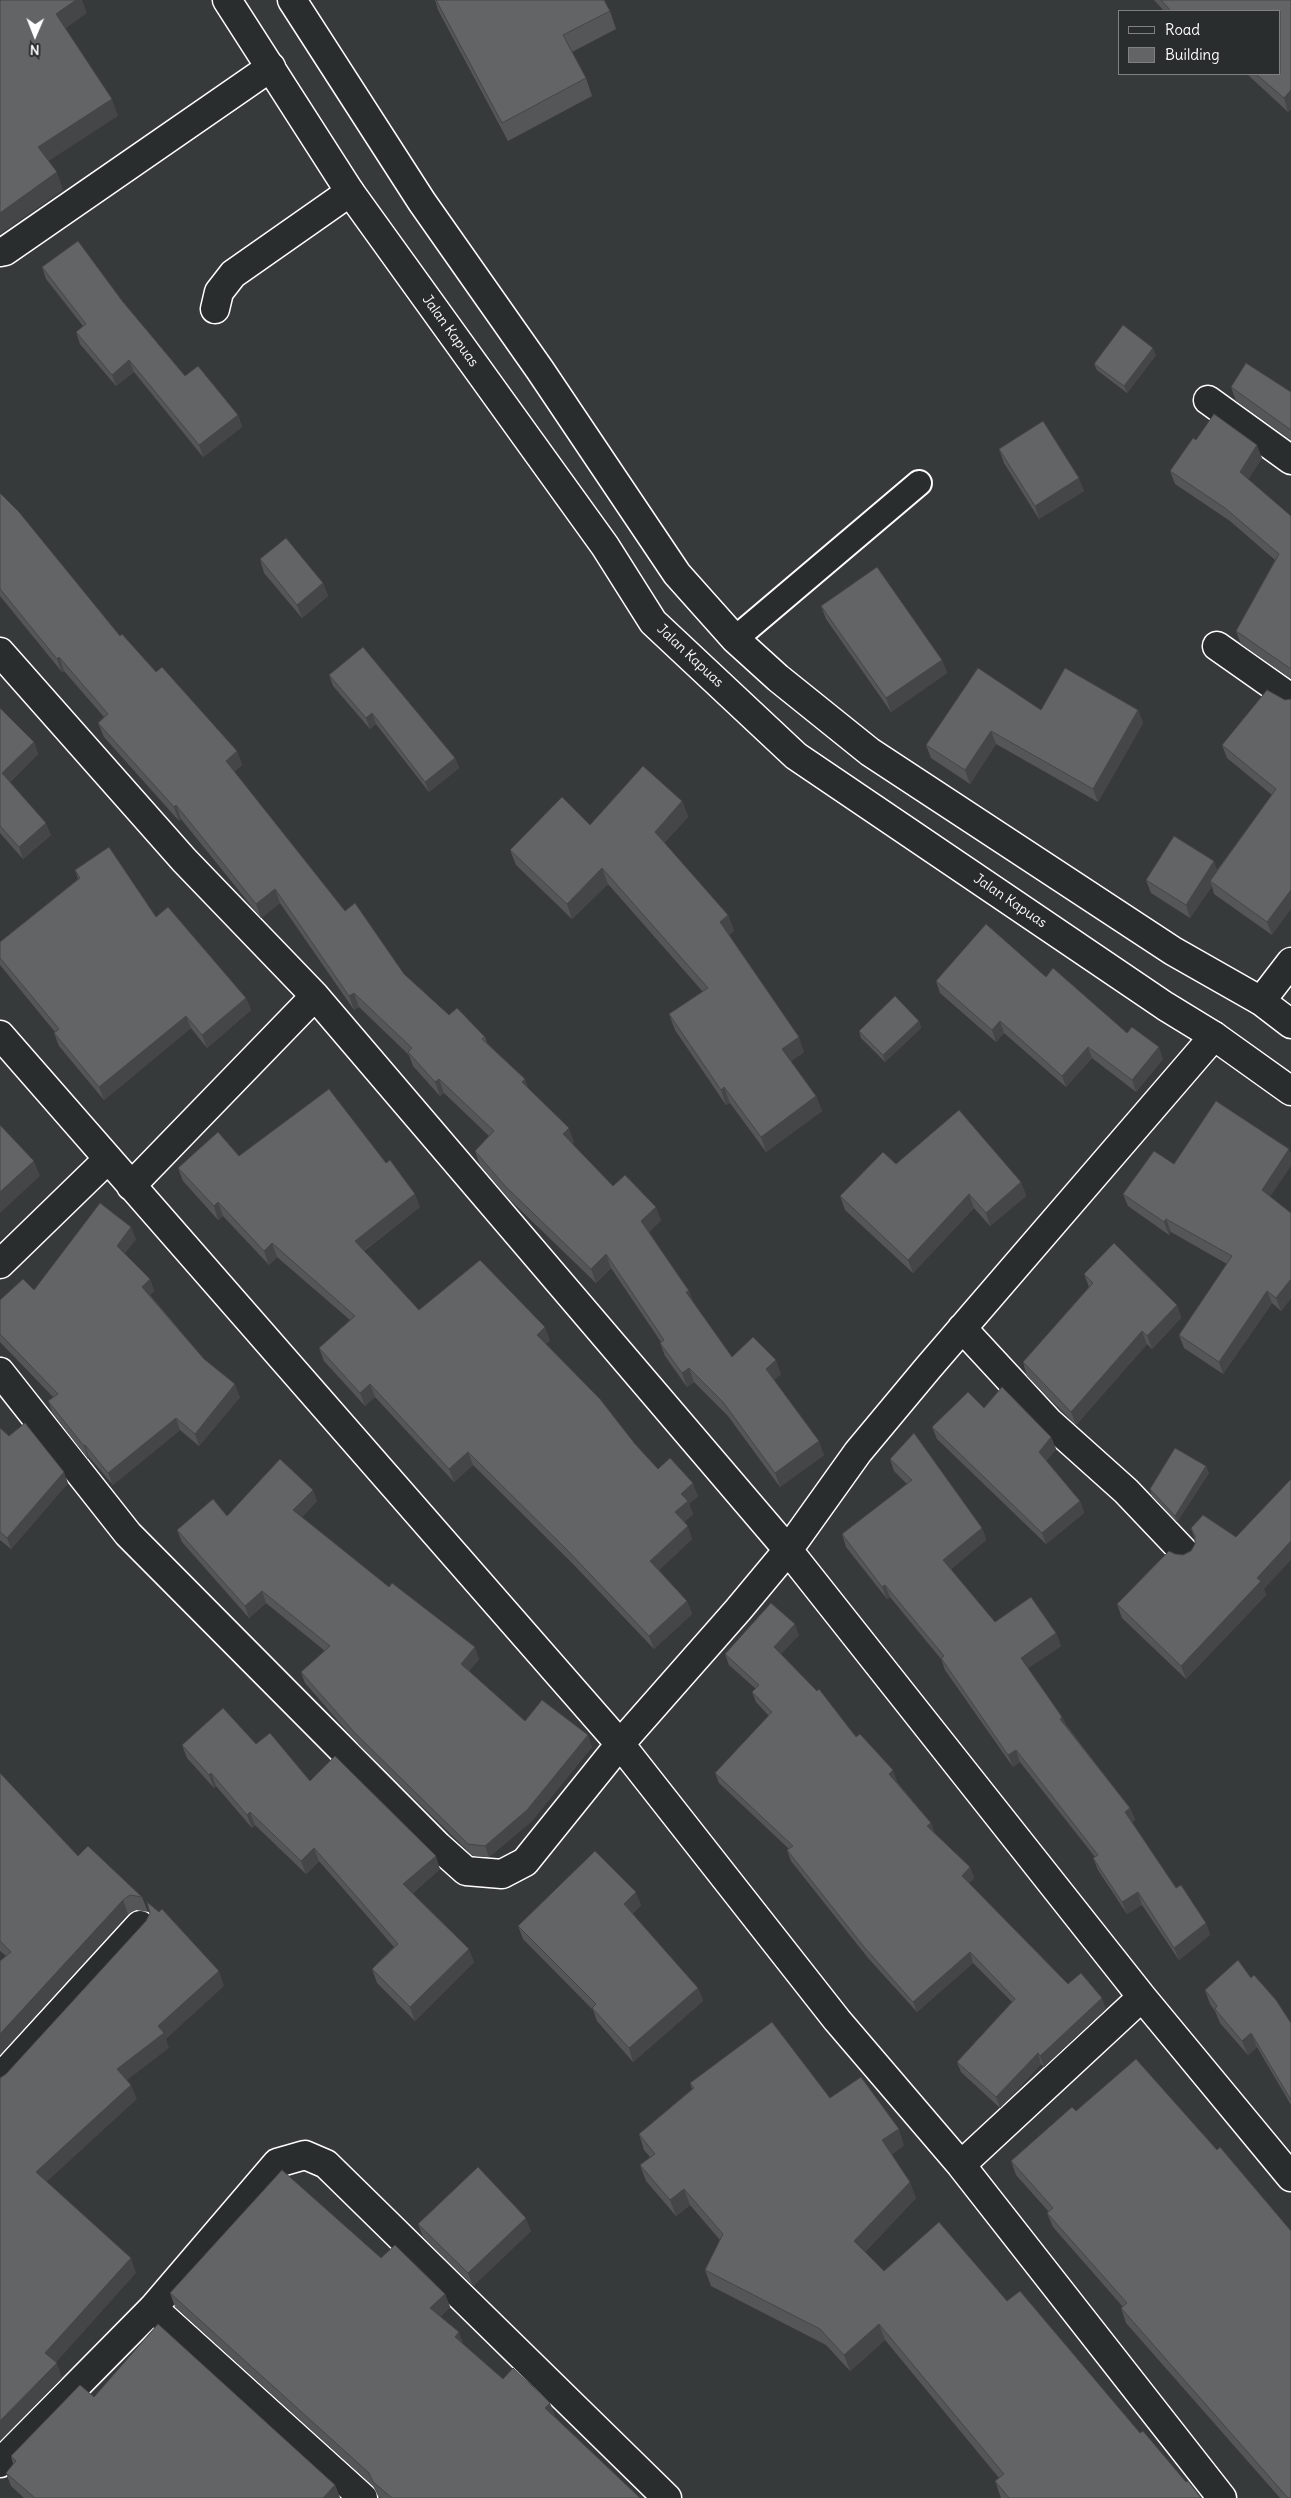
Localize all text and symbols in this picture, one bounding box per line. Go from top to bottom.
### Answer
north arrow [10,10,60,60]
legend [1118,10,1281,75]
text: Road [1165,20,1200,39]
text: N [30,41,40,59]
text: Building [1165,45,1220,64]
street label: Jalan Kapuas [418,292,482,370]
street label: Jalan Kapuas [653,621,727,691]
street label: Jalan Kapuas [970,870,1050,932]

